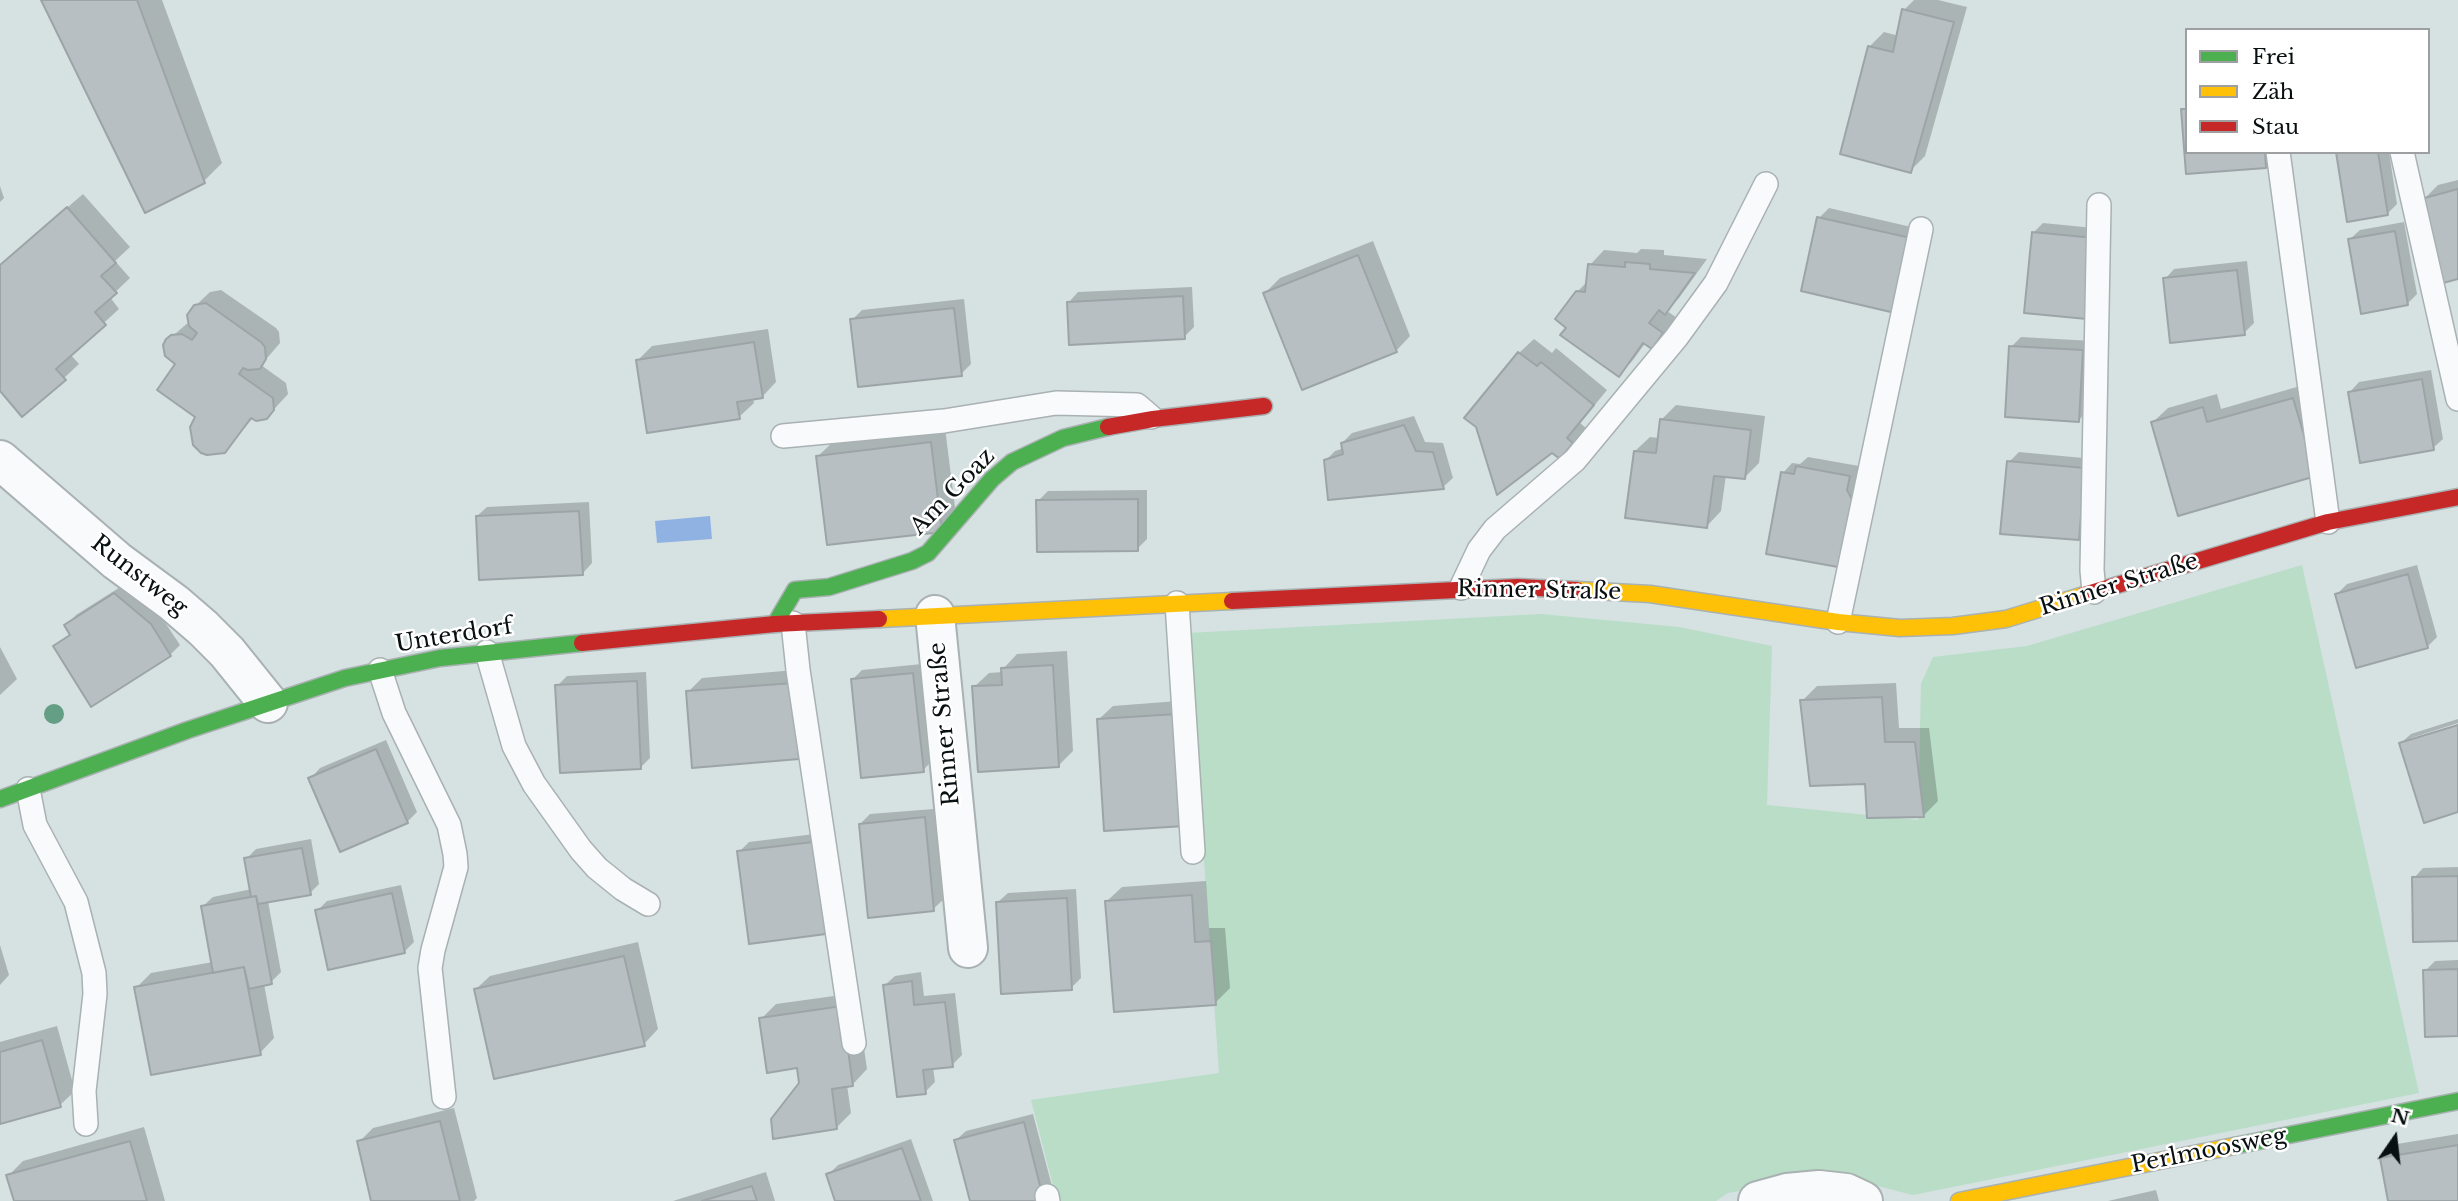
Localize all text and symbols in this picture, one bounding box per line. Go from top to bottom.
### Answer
legend [2185,28,2430,154]
text: Frei [2252,44,2295,70]
text: Zäh [2252,79,2294,105]
text: Stau [2252,114,2299,140]
street label: Am Goaz [905,443,1001,541]
street label: Runstweg [85,530,193,622]
street label: Rinner Straße [2036,548,2202,622]
street label: Rinner Straße [1457,576,1621,606]
street label: Unterdorf [393,613,515,659]
street label: Rinner Straße [924,641,966,807]
north arrow [2360,1103,2430,1173]
text: N [2389,1104,2412,1130]
street label: Perlmoosweg [2129,1122,2289,1180]

